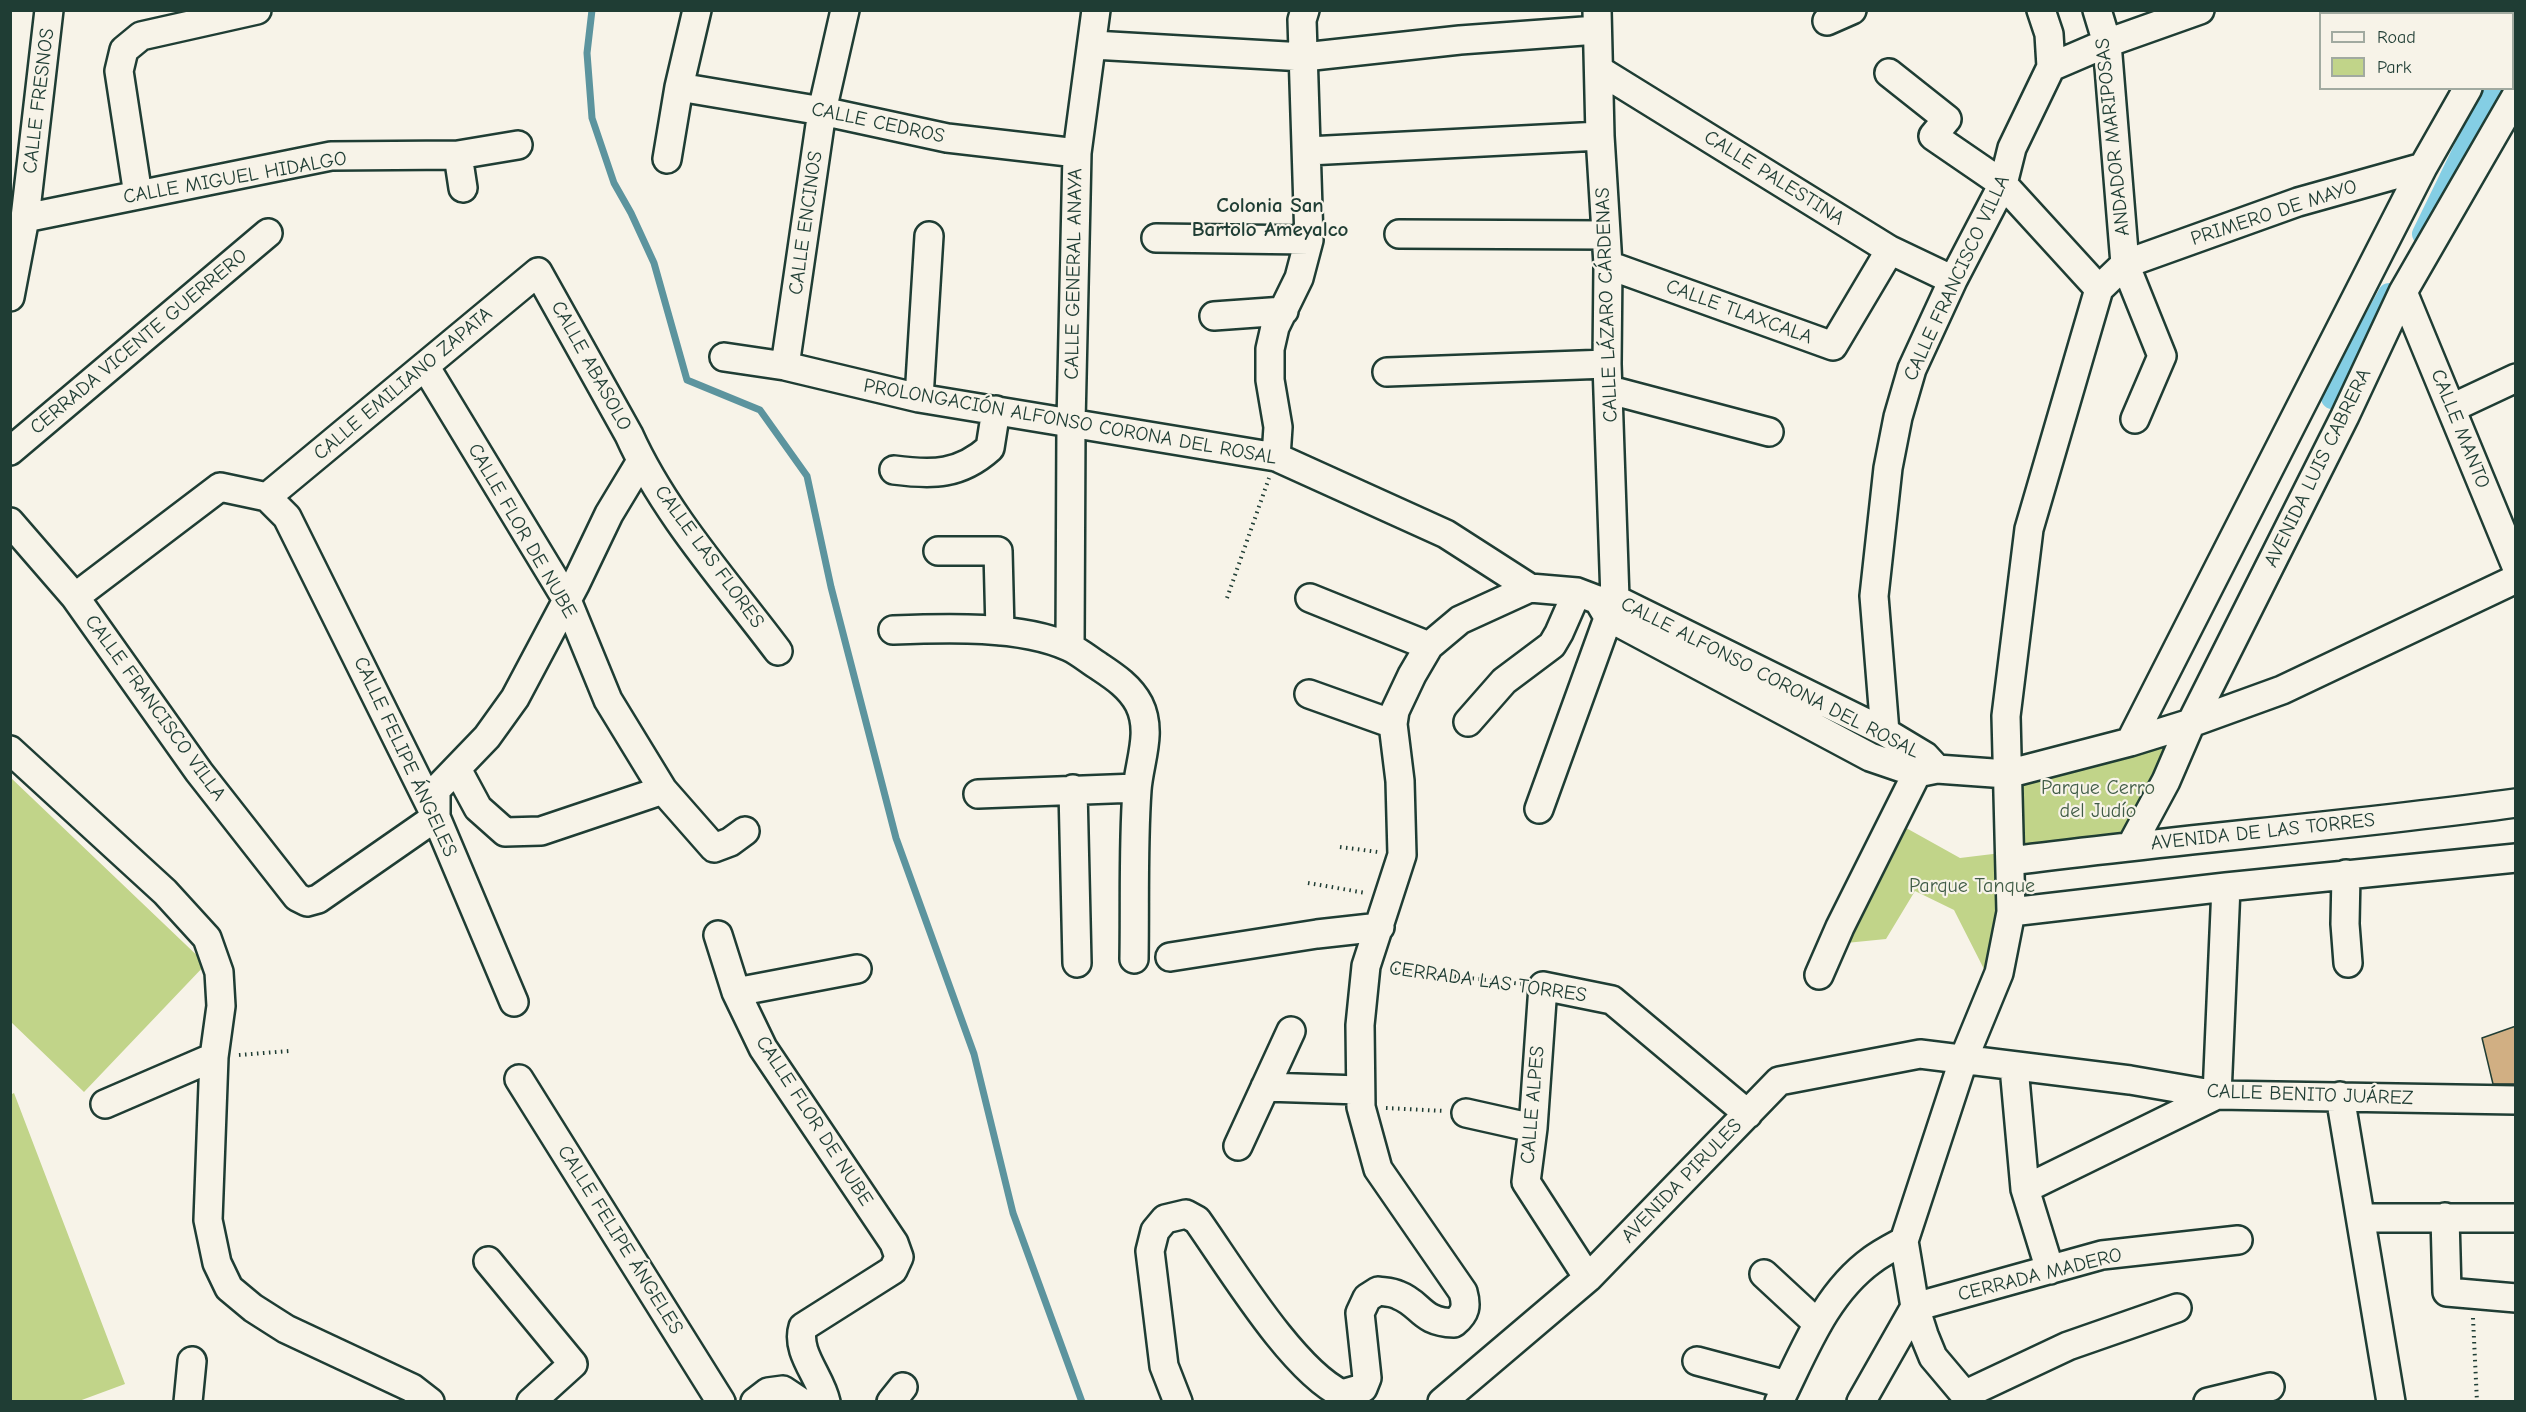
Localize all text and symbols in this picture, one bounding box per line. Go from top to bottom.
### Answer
legend [2319,12,2514,90]
street label: CALLE FRESNOS [18,27,60,175]
text: Road [2377,27,2416,48]
street label: ANDADOR MARIPOSAS [2091,37,2135,237]
text: Park [2377,57,2411,78]
street label: CALLE CEDROS [809,97,947,149]
street label: CALLE PALESTINA [1699,125,1849,231]
street label: CALLE MIGUEL HIDALGO [121,147,349,209]
street label: CALLE ENCINOS [784,150,828,296]
street label: CALLE GENERAL ANAYA [1060,168,1088,380]
street label: CALLE FRANCISCO VILLA [1899,171,2015,385]
street label: PRIMERO DE MAYO [2188,175,2360,251]
street label: CALLE LÁZARO CÁRDENAS [1591,187,1623,423]
district label: Colonia San Bartolo Ameyalco [1192,193,1348,243]
street label: CERRADA VICENTE GUERRERO [25,244,253,440]
street label: CALLE TLAXCALA [1663,274,1815,350]
street label: CALLE ABASOLO [545,297,637,435]
street label: CALLE EMILIANO ZAPATA [309,302,497,466]
street label: AVENIDA LUIS CABRERA [2259,365,2377,571]
street label: CALLE MANTO [2425,366,2495,492]
street label: PROLONGACIÓN ALFONSO CORONA DEL ROSAL [862,374,1278,470]
street label: CALLE FLOR DE NUBE [462,439,582,623]
street label: CALLE LAS FLORES [649,481,769,633]
street label: CALLE ALFONSO CORONA DEL ROSAL [1617,592,1923,764]
street label: CALLE FRANCISCO VILLA [79,610,231,806]
street label: CALLE FELIPE ÁNGELES [348,653,462,861]
park label: Parque Cerro del Judío [2041,776,2155,823]
street label: AVENIDA DE LAS TORRES [2150,808,2376,856]
park label: Parque Tanque [1909,874,2035,898]
street label: CERRADA LAS TORRES [1388,956,1588,1008]
street label: CALLE FLOR DE NUBE [750,1032,878,1210]
street label: CALLE ALPES [1516,1045,1550,1165]
street label: CALLE BENITO JUÁREZ [2206,1079,2414,1111]
street label: AVENIDA PIRULES [1617,1114,1747,1248]
street label: CALLE FELIPE ÁNGELES [552,1141,688,1339]
street label: CERRADA MADERO [1955,1243,2125,1307]

